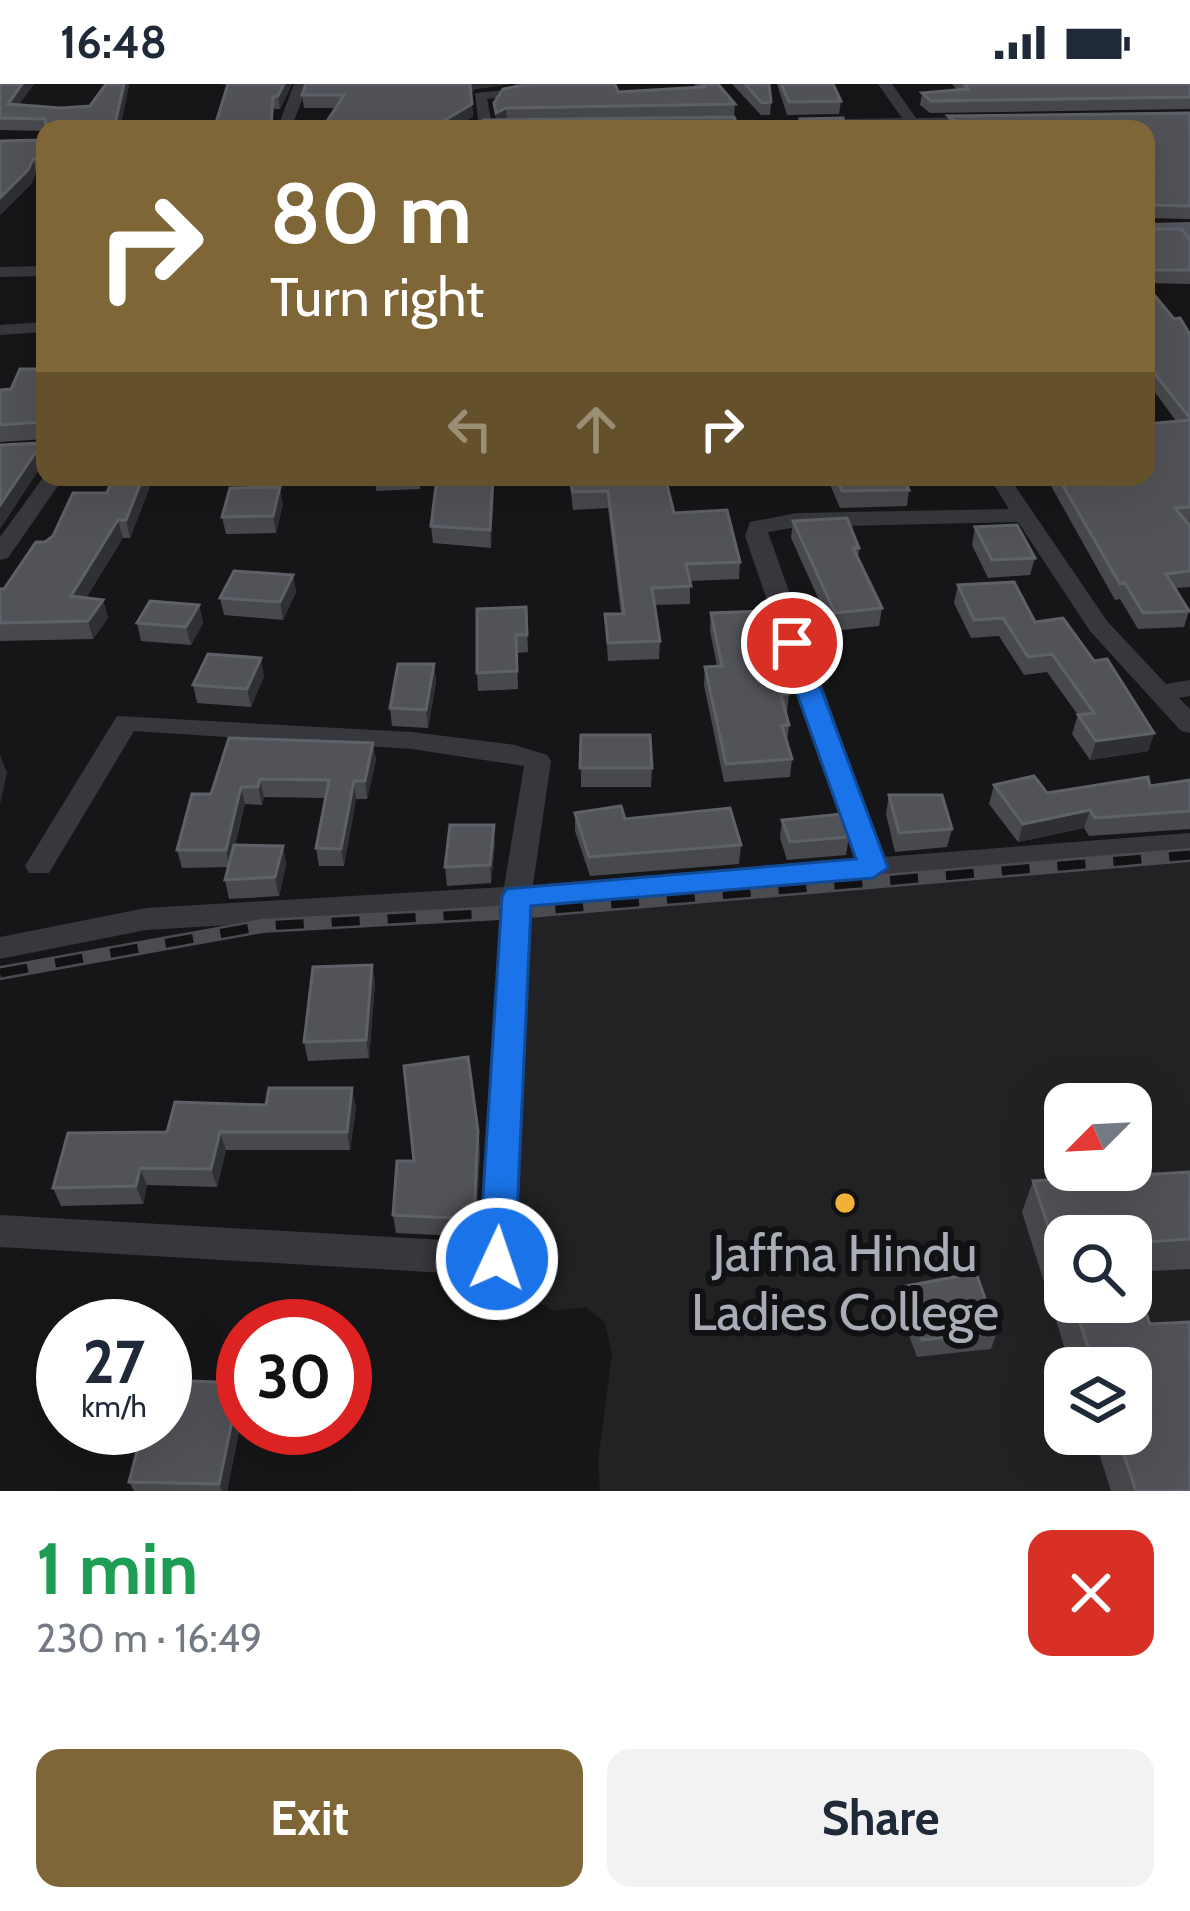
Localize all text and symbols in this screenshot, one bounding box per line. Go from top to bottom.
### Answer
text: 16:48 [60,15,167,69]
text: 80 m [270,162,472,264]
icon: right [72,168,228,324]
text: Turn right [270,264,484,330]
icon: left [437,396,503,462]
icon: ahead [563,396,629,462]
icon: right [689,396,755,462]
pin [741,592,843,694]
icon: arrive [759,610,825,676]
north arrow [1044,1083,1152,1191]
map controls [1044,1083,1152,1455]
marker: Jaffna Hindu Ladies College [832,1190,858,1216]
position arrow [434,1196,560,1322]
button: search [1044,1215,1152,1323]
place label: Jaffna Hindu Ladies College [691,1222,999,1343]
speed limit sign: 30 [216,1299,372,1455]
text: 27 [83,1325,145,1398]
button: layers [1044,1347,1152,1455]
text: km/h [81,1388,147,1425]
text: 1 min [36,1525,198,1612]
button: close [1028,1530,1154,1656]
text: 230 m · 16:49 [36,1614,262,1662]
button: Exit [36,1749,583,1887]
button: Share [607,1749,1154,1887]

